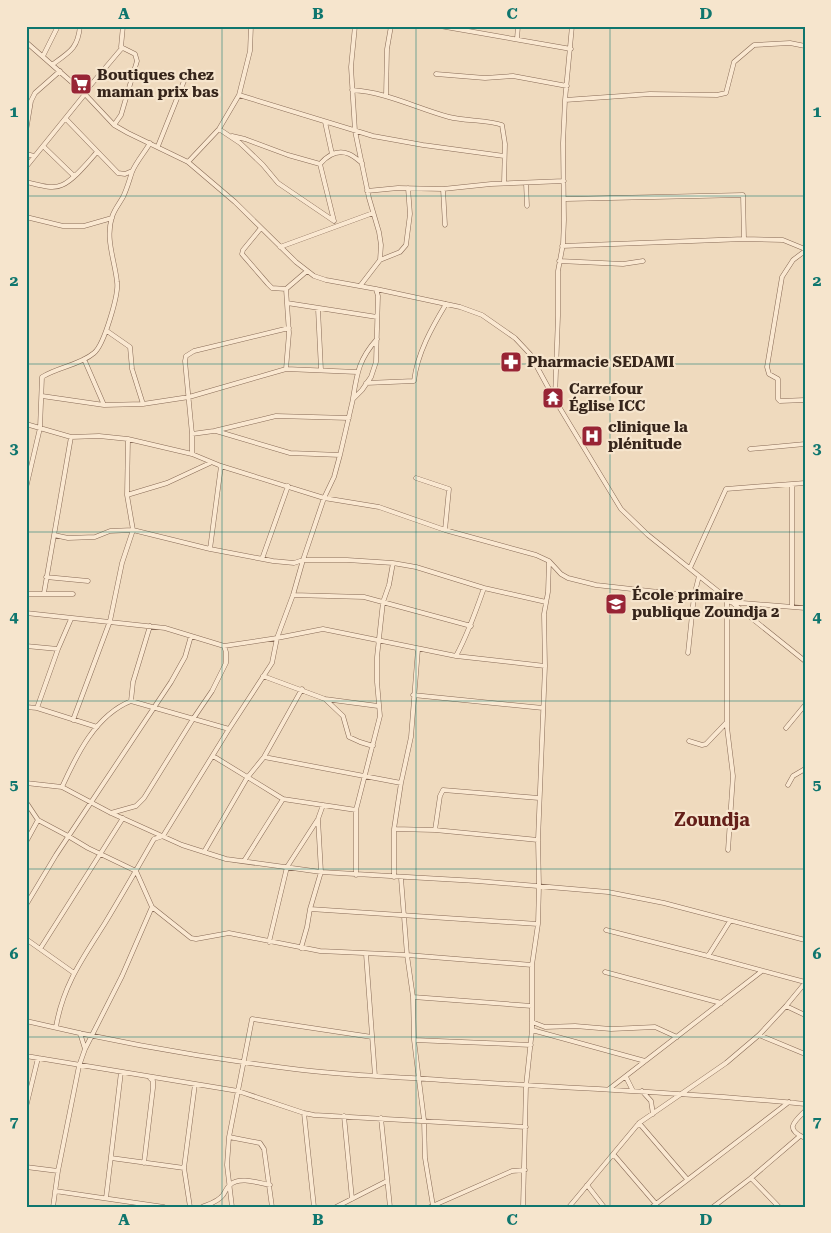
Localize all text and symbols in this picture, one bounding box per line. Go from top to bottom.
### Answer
text: A [118,4,130,23]
text: B [312,4,324,23]
text: C [506,4,518,23]
text: D [700,4,713,23]
place label: Boutiques chez maman prix bas [97,66,219,101]
supermarket icon: Boutiques chez maman prix bas [69,72,93,96]
text: 1 [10,102,19,121]
text: 1 [813,102,822,121]
text: 2 [10,271,19,290]
text: 2 [813,271,822,290]
pharmacy icon: Pharmacie SEDAMI [499,350,523,374]
place label: Pharmacie SEDAMI [527,353,675,371]
place label: Carrefour Église ICC [569,380,646,415]
temple icon: Carrefour Église ICC [541,386,565,410]
place label: clinique la plénitude [608,418,688,453]
hospital icon: clinique la plénitude [580,424,604,448]
text: 3 [10,439,19,458]
text: 3 [813,439,822,458]
place label: École primaire publique Zoundja 2 [632,585,779,621]
school or university icon: École primaire publique Zoundja 2 [604,592,628,616]
text: 4 [10,607,19,626]
text: 4 [813,607,822,626]
text: 5 [10,775,19,794]
text: 5 [813,775,822,794]
district label: Zoundja [674,809,750,830]
text: 6 [10,944,19,963]
text: 6 [813,944,822,963]
text: 7 [10,1112,19,1131]
text: 7 [813,1112,822,1131]
text: A [118,1210,130,1229]
text: B [312,1210,324,1229]
text: C [506,1210,518,1229]
text: D [700,1210,713,1229]

